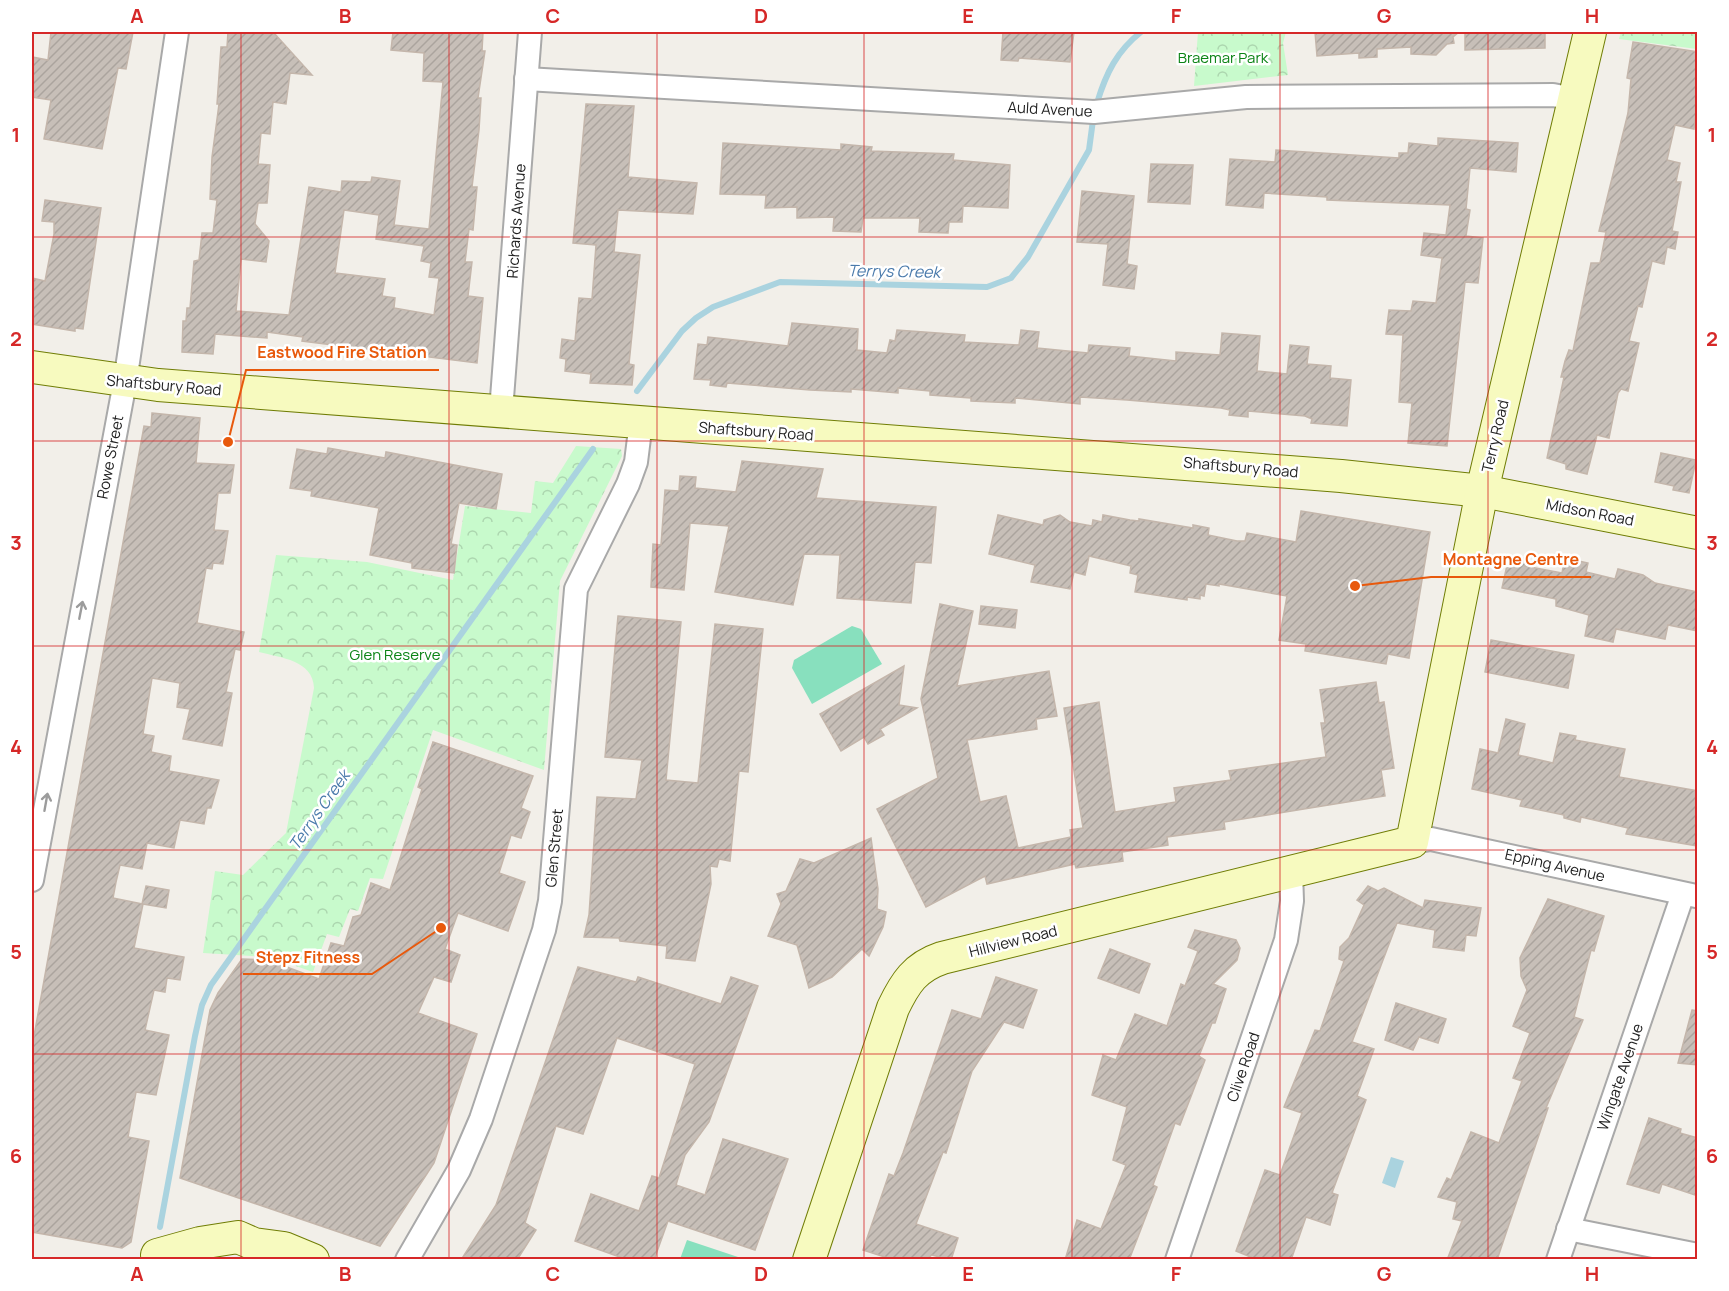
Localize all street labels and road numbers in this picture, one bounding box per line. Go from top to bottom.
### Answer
street label: Auld Avenue [1007,96,1093,122]
street label: Richards Avenue [502,163,530,279]
street label: Shaftsbury Road [106,370,222,400]
street label: Terry Road [1476,398,1514,474]
street label: Rowe Street [92,413,128,501]
street label: Shaftsbury Road [698,417,814,445]
street label: Shaftsbury Road [1183,452,1299,482]
street label: Midson Road [1544,493,1636,531]
street label: Glen Street [540,808,568,888]
street label: Epping Avenue [1503,843,1607,887]
street label: Hillview Road [967,920,1059,962]
street label: Wingate Avenue [1592,1020,1648,1133]
street label: Clive Road [1221,1029,1265,1105]

